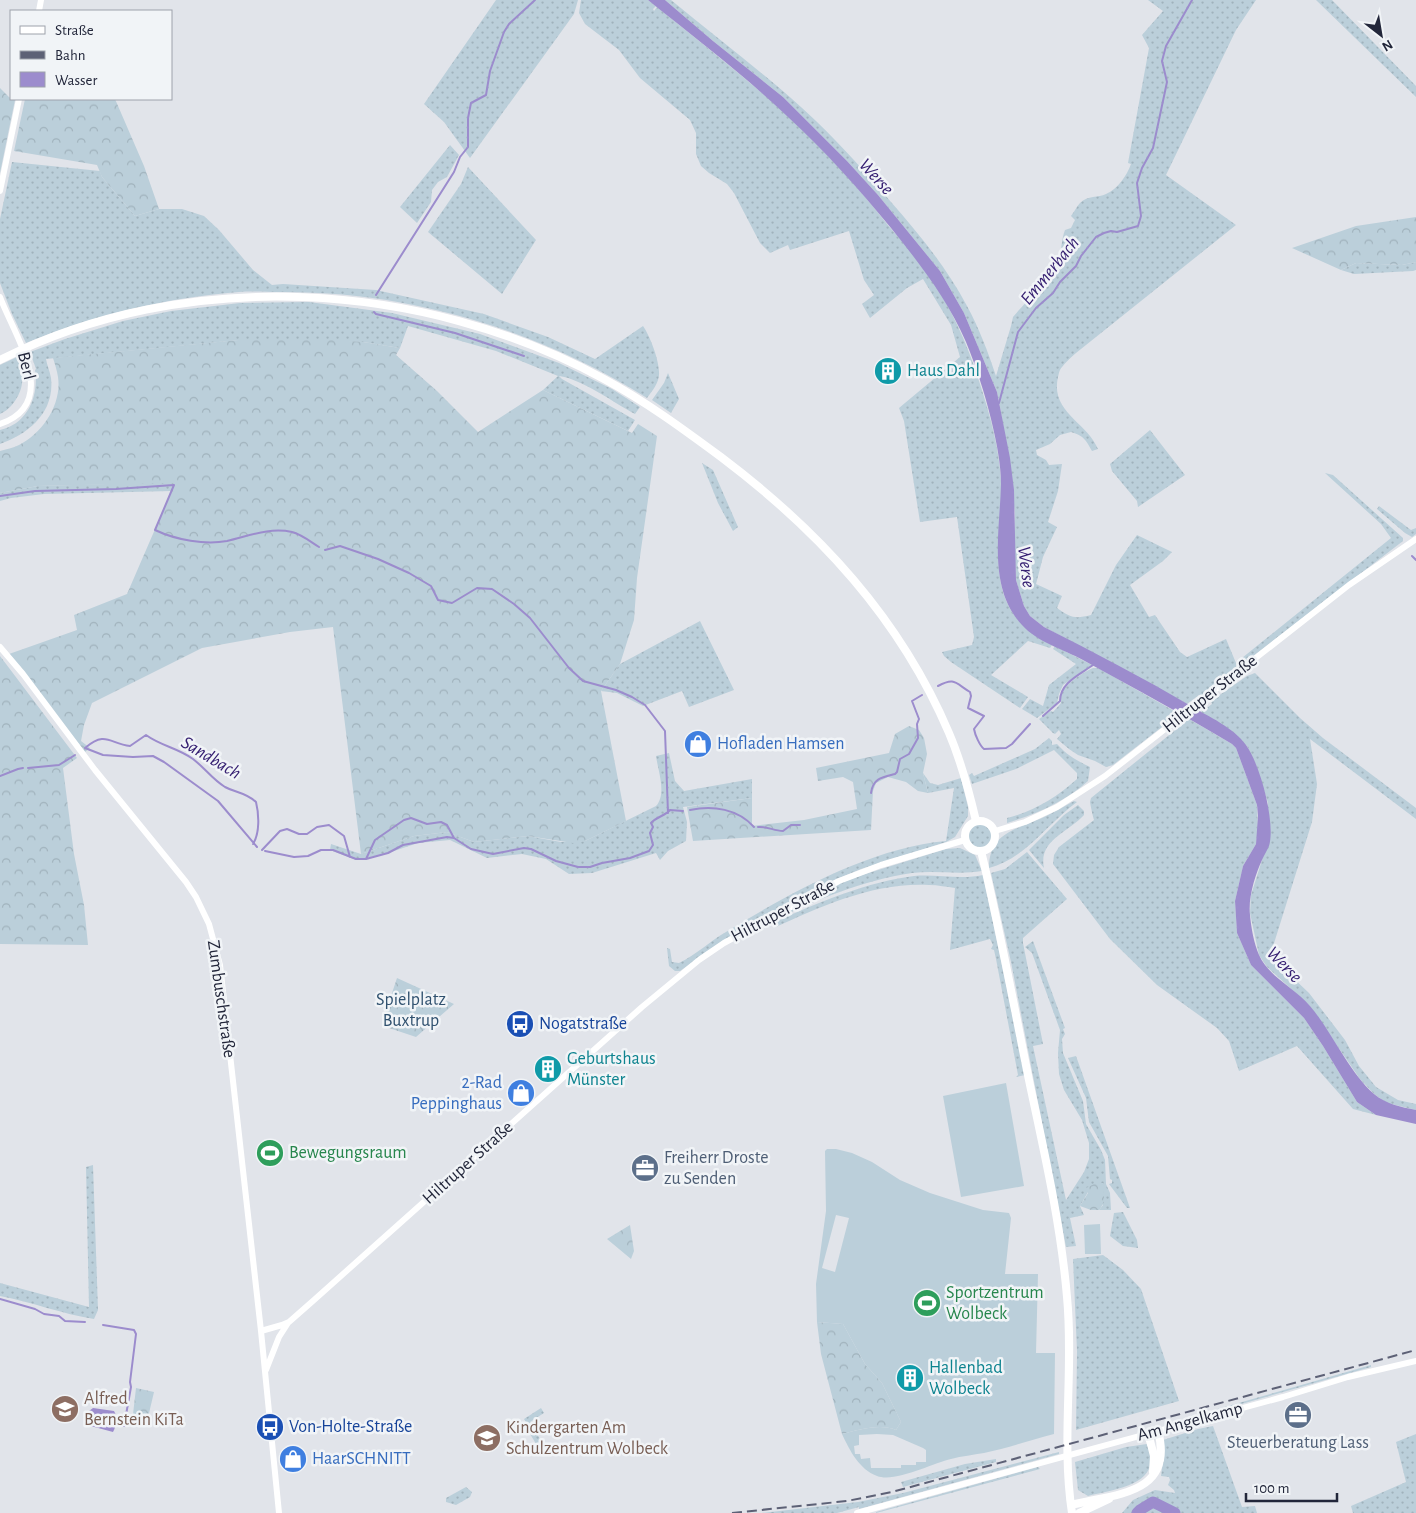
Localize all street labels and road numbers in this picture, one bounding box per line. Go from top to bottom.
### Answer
street label: Berl [14,350,38,382]
street label: Hiltruper Straße [1159,652,1261,736]
street label: Hiltruper Straße [728,876,838,946]
street label: Zumbuschstraße [204,939,238,1059]
street label: Hiltruper Straße [419,1118,517,1208]
street label: Am Angelkamp [1135,1399,1245,1445]

